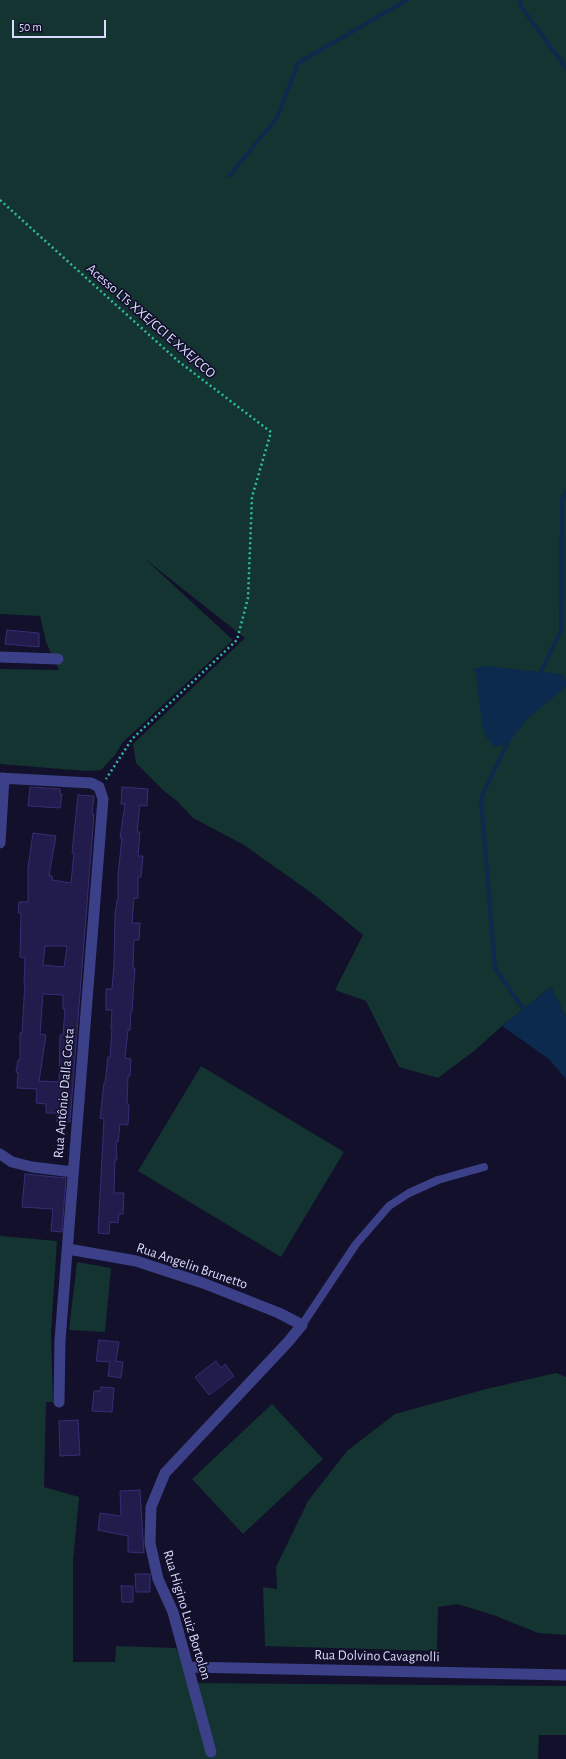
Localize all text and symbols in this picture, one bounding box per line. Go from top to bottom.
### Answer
scale bar [14,12,108,38]
text: 50 m [19,21,42,33]
street label: Acesso LTs XXE/CCI E XXE/CCO [83,260,219,382]
street label: Rua Antônio Dalla Costa [50,1027,78,1159]
street label: Rua Angelin Brunetto [134,1239,250,1293]
street label: Rua Higino Luiz Bortolon [159,1548,215,1682]
street label: Rua Dolvino Cavagnolli [314,1647,440,1665]

